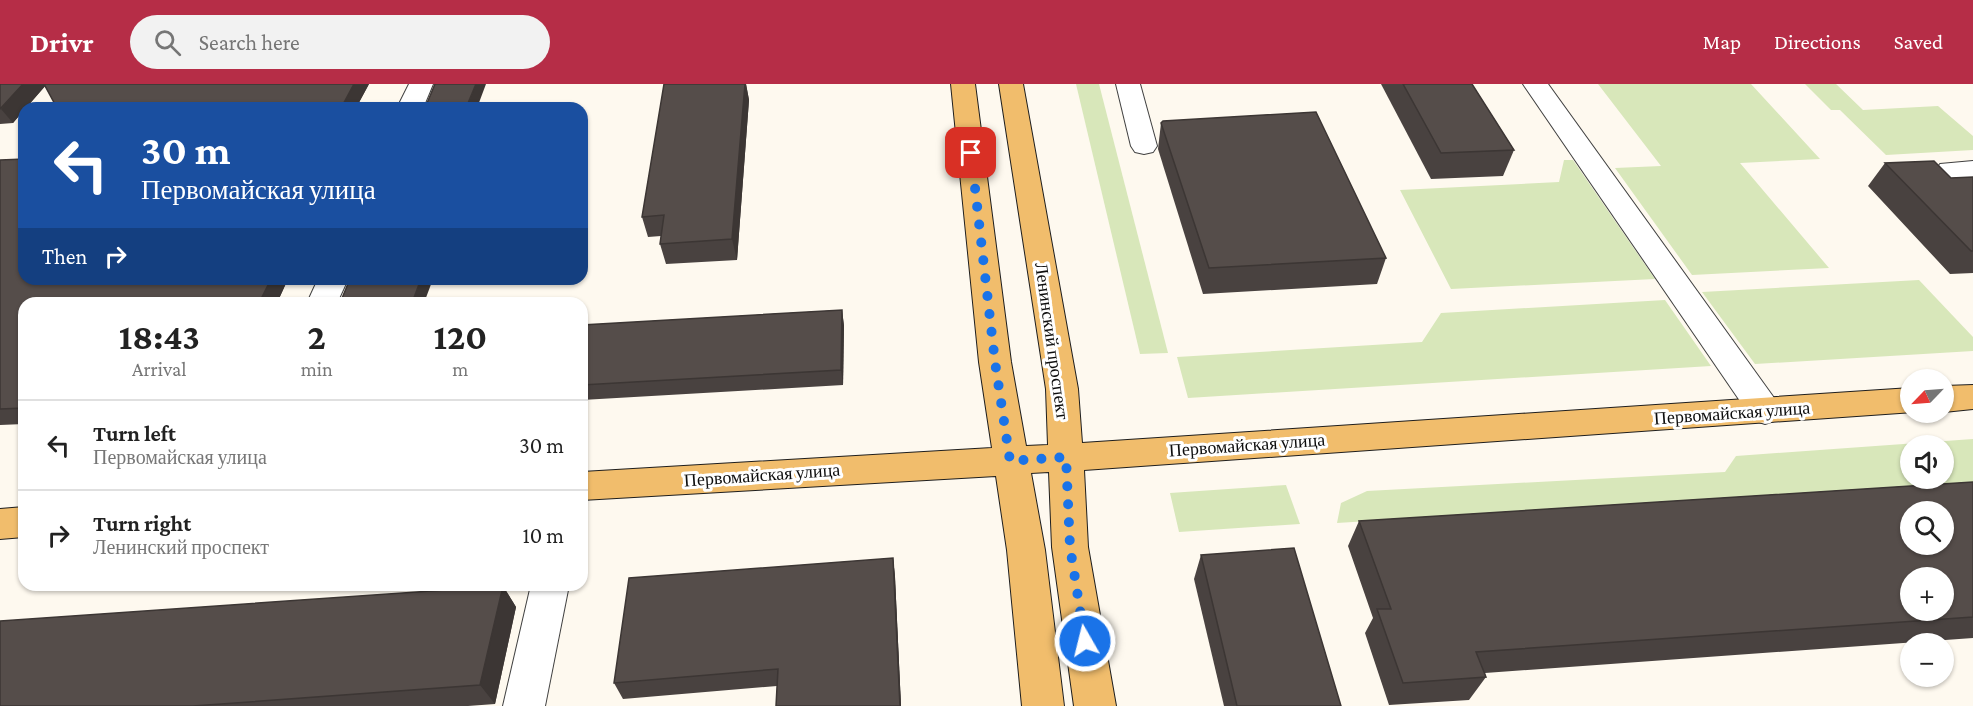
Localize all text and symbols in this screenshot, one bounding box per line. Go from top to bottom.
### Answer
search box [130,15,550,69]
icon: search [151,26,184,59]
text: Drivr [30,27,94,58]
text: Search here [199,30,300,55]
text: Map [1703,30,1741,54]
text: Directions [1774,30,1861,54]
text: Saved [1894,30,1943,54]
icon: left [42,126,120,204]
text: 30 m [141,126,231,173]
pin [945,127,996,178]
icon: arrive [954,136,987,169]
text: Первомайская улица [141,175,376,205]
icon: right [99,240,132,273]
text: Then [42,244,87,269]
street label: Ленинский проспект [1031,261,1073,421]
text: 18:43 [119,317,200,357]
text: 2 [307,317,326,357]
text: 120 [433,317,487,357]
text: Arrival [132,358,187,380]
text: min [301,358,333,380]
text: m [452,358,468,380]
north arrow [1900,369,1954,423]
map controls [1900,369,1954,687]
street label: Первомайская улица [1653,398,1811,428]
text: Turn left [93,421,176,446]
icon: left [42,429,75,462]
street label: Первомайская улица [1168,430,1326,460]
text: 30 m [519,433,564,458]
button: sound [1900,435,1954,489]
text: Первомайская улица [93,446,267,468]
street label: Первомайская улица [683,460,841,490]
button: search [1900,501,1954,555]
text: Turn right [93,511,191,536]
icon: right [42,519,75,552]
text: 10 m [522,523,564,548]
text: Ленинский проспект [93,536,269,558]
button: + [1900,567,1954,621]
position arrow [1053,609,1117,673]
button: − [1900,633,1954,687]

